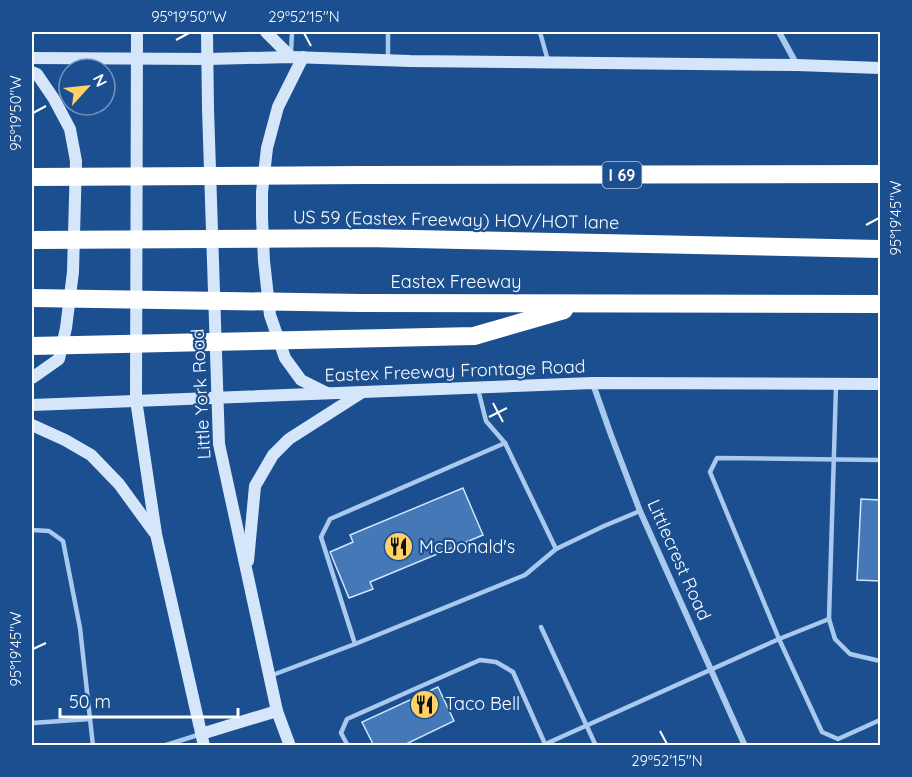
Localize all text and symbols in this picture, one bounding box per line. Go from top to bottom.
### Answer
text: 95°19'50"W [151,7,227,26]
text: 29°52'15"N [268,7,340,26]
north arrow [57,57,117,117]
text: N [89,70,112,90]
text: 95°19'50"W [6,75,25,151]
road number: I 69 [602,162,642,188]
text: 95°19'45"W [886,180,905,255]
street label: US 59 (Eastex Freeway) HOV/HOT lane [293,205,619,234]
street label: Eastex Freeway [391,270,521,293]
street label: Little York Road [186,328,215,460]
street label: Eastex Freeway Frontage Road [324,354,586,387]
street label: Littlecrest Road [643,496,716,624]
restaurant icon: McDonald's [382,531,414,563]
place label: McDonald's [419,535,515,558]
text: 95°19'45"W [6,611,25,686]
scale bar [60,681,238,719]
restaurant icon: Taco Bell [408,688,440,720]
text: 50 m [69,690,111,713]
place label: Taco Bell [445,692,520,715]
text: 29°52'15"N [631,751,703,770]

